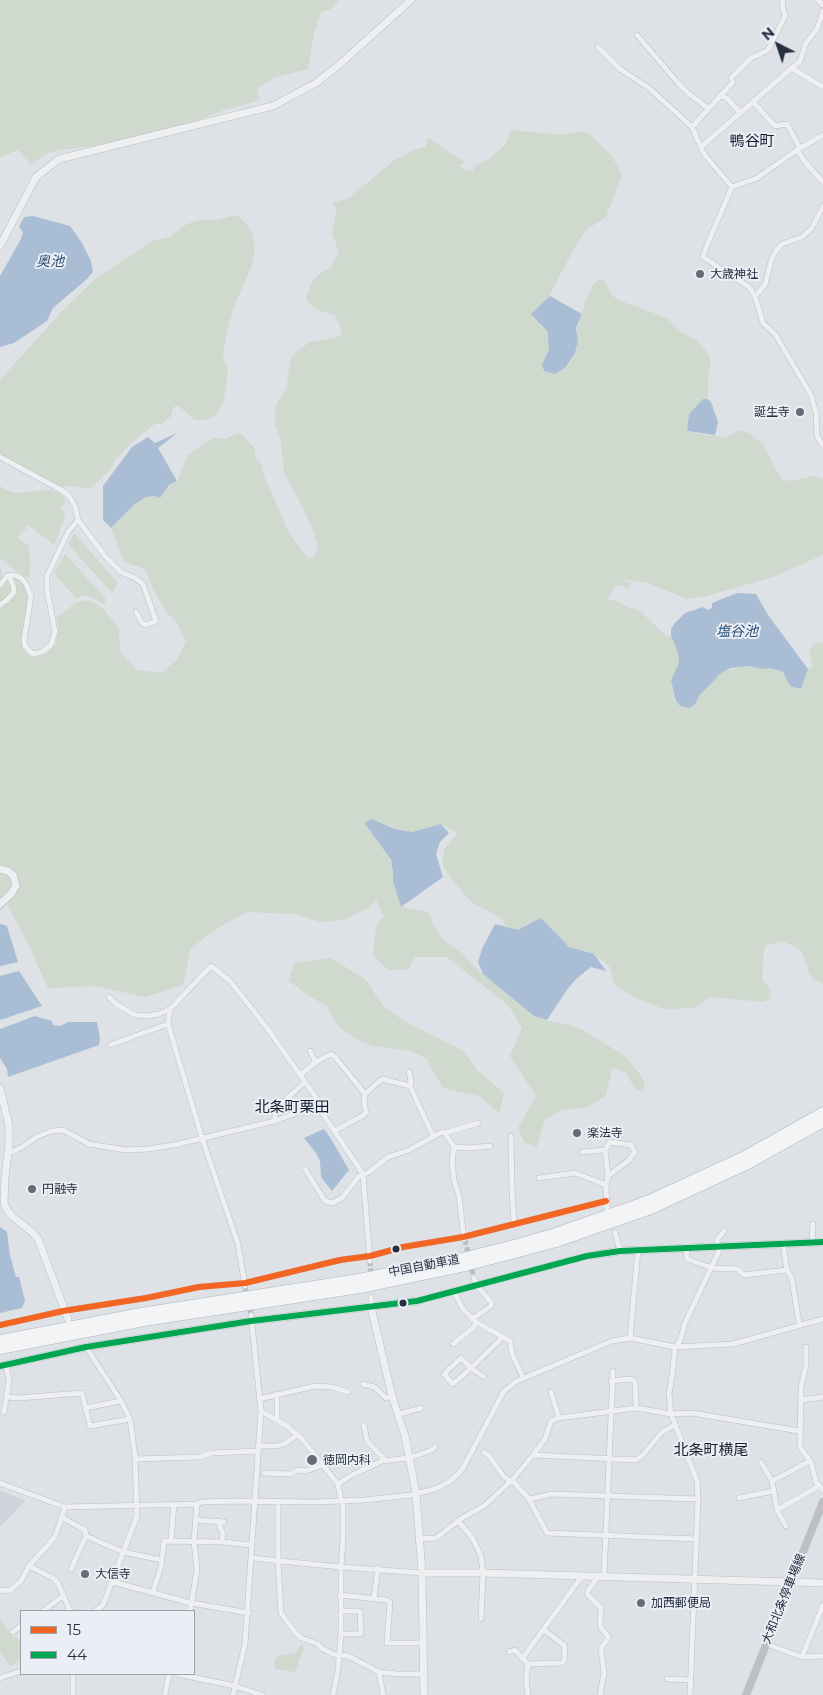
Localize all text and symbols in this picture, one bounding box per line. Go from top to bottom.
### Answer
north arrow [753,20,803,70]
text: N [758,23,778,44]
district label: 鴨谷町 [730,133,774,151]
water label: 奥池 [36,254,64,270]
place label: 大歳神社 [710,267,758,281]
marker: 大歳神社 [694,268,706,280]
place label: 誕生寺 [754,405,790,419]
marker: 誕生寺 [794,406,806,418]
water label: 塩谷池 [716,624,758,640]
district label: 北条町栗田 [255,1099,329,1117]
place label: 楽法寺 [587,1126,623,1140]
marker: 楽法寺 [571,1127,583,1139]
place label: 円融寺 [42,1182,78,1196]
marker: 円融寺 [26,1183,38,1195]
unlabelled marker [391,1244,401,1254]
street label: 中国自動車道 [387,1252,461,1280]
unlabelled marker [398,1298,408,1308]
district label: 北条町横尾 [674,1442,748,1460]
marker: 徳岡内科 [305,1453,319,1467]
place label: 徳岡内科 [323,1453,371,1467]
street label: 大和北条停車場線 [759,1552,809,1646]
place label: 大信寺 [95,1567,131,1581]
marker: 大信寺 [79,1568,91,1580]
place label: 加西郵便局 [651,1596,711,1610]
marker: 加西郵便局 [635,1597,647,1609]
legend [20,1610,195,1675]
text: 15 [67,1620,81,1639]
text: 44 [67,1645,87,1664]

